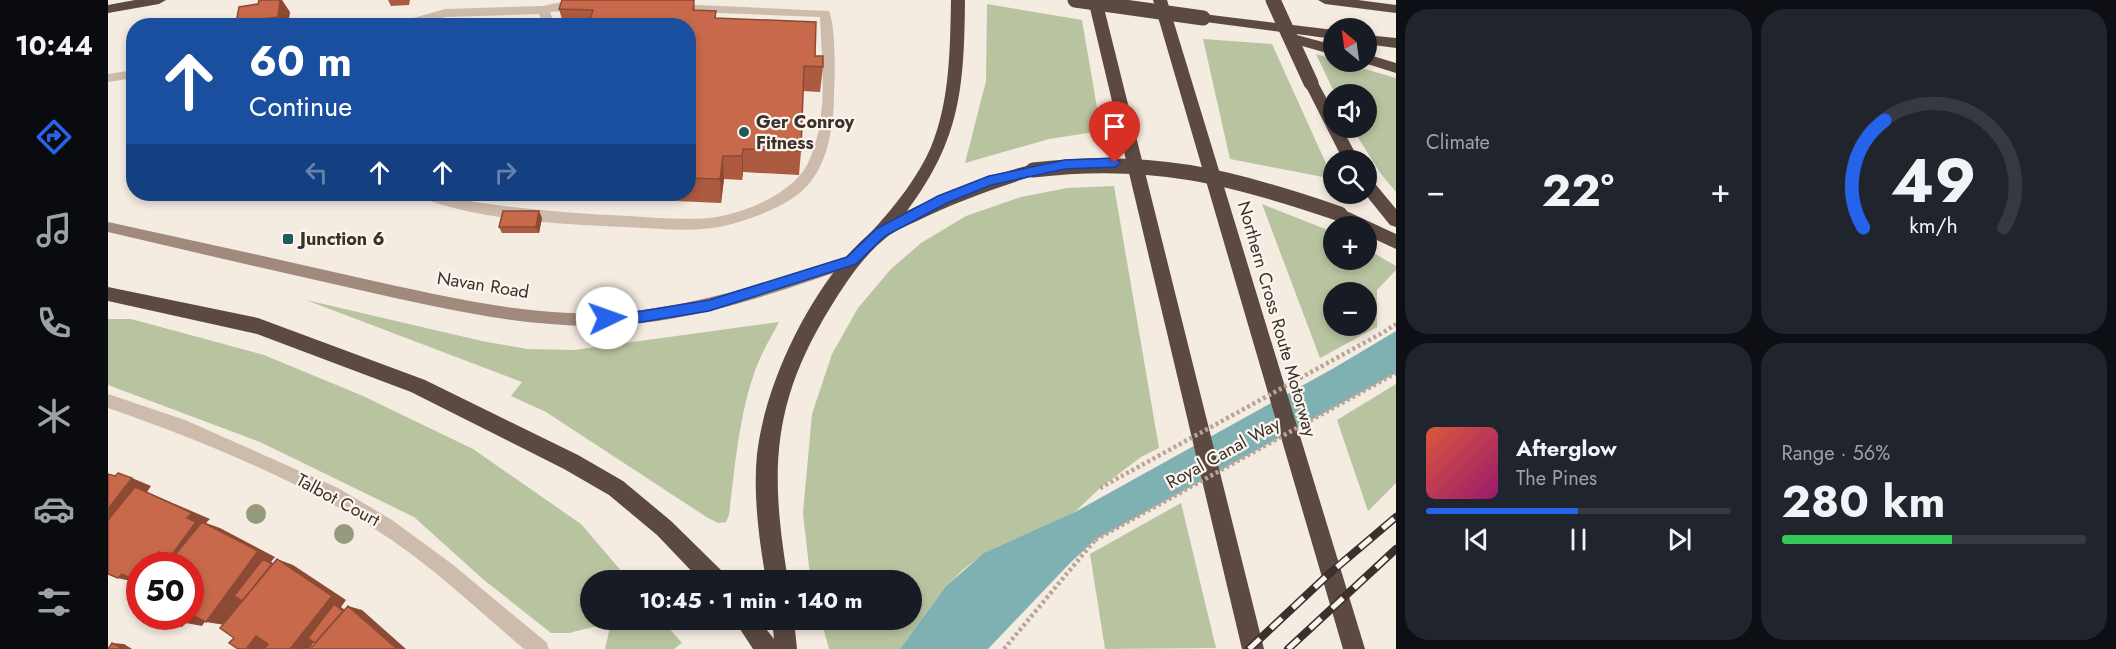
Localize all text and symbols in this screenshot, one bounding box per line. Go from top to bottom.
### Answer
north arrow [1323,18,1377,72]
map controls [1323,18,1377,336]
text: 10:44 [15,26,93,65]
text: 60 m [249,31,352,92]
icon: ahead [150,42,228,120]
button: sound [1323,84,1377,138]
text: Continue [249,87,352,126]
pin [1089,101,1140,163]
place label: Ger Conroy Fitness [756,109,855,156]
icon: arrive [1098,110,1131,143]
icon: directions [33,116,75,158]
marker: Ger Conroy Fitness [737,125,751,139]
text: Climate [1426,128,1490,157]
text: 49 [1891,135,1976,225]
button: search [1323,150,1377,204]
icon: left [300,156,333,189]
icon: ahead [363,156,396,189]
icon: ahead [426,156,459,189]
icon: right [489,156,522,189]
text: 22° [1542,158,1614,223]
text: − [1426,167,1445,214]
text: + [1710,167,1731,214]
street label: Northern Cross Route Motorway [1231,198,1323,440]
icon: music [33,209,75,251]
text: km/h [1910,211,1958,242]
button: + [1323,216,1377,270]
place label: Junction 6 [297,226,385,252]
marker: Junction 6 [281,232,295,246]
street label: Navan Road [435,265,531,305]
button: − [1323,282,1377,336]
position arrow [575,286,639,350]
icon: phone [33,302,75,344]
icon: climate [33,395,75,437]
street label: Royal Canal Way [1161,411,1285,495]
text: Afterglow [1516,432,1617,464]
text: Range · 56% [1782,439,1890,468]
text: The Pines [1516,464,1597,493]
street label: Talbot Court [292,467,385,533]
text: 280 km [1782,469,1945,534]
icon: car [33,488,75,530]
icon: previous [1460,523,1493,556]
icon: pause [1562,523,1595,556]
icon: next [1663,523,1696,556]
speed limit sign: 50 [126,552,204,630]
icon: filters [33,581,75,623]
text: 10:45 · 1 min · 140 m [639,584,863,616]

